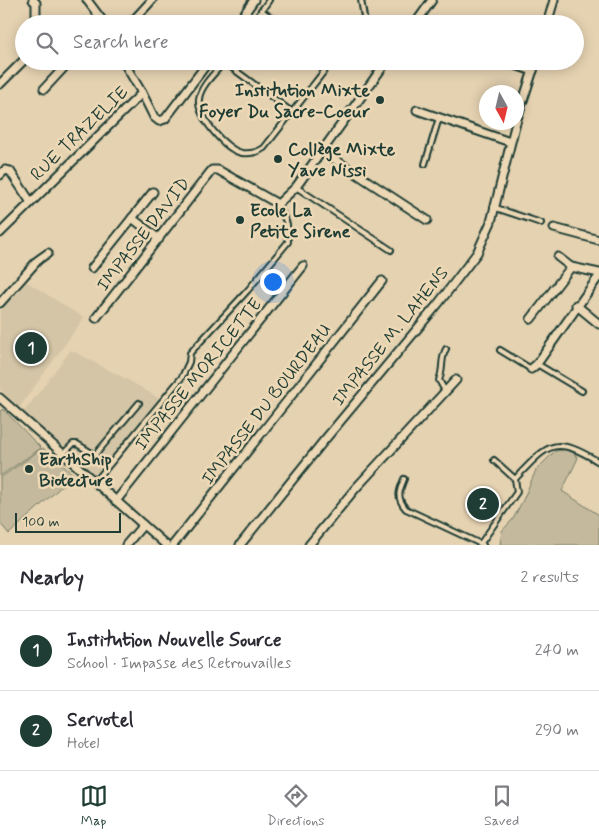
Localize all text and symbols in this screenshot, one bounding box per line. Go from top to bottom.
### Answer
search box [15,15,584,70]
icon: search [33,29,61,57]
text: Search here [73,30,169,55]
place label: Institution Mixte Foyer Du Sacre-Coeur [199,79,371,124]
street label: RUE TRAZELIE [26,81,134,187]
north arrow [479,85,524,130]
marker: Institution Mixte Foyer Du Sacre-Coeur [374,94,386,106]
place label: Collège Mixte Yave Nissi [288,138,396,183]
marker: Collège Mixte Yave Nissi [272,153,284,165]
street label: IMPASSE DAVID [92,173,196,297]
place label: Ecole La Petite Sirene [250,199,350,244]
marker: Ecole La Petite Sirene [234,214,246,226]
street label: IMPASSE M. LAHENS [327,262,455,411]
your location [260,269,286,295]
street label: IMPASSE MORICETTE [130,293,268,456]
street label: IMPASSE DU BOURDEAU [196,319,337,490]
pin: 1 [15,329,47,367]
place label: EarthShip Biotecture [39,448,113,493]
marker: EarthShip Biotecture [23,463,35,475]
pin: 2 [467,485,499,523]
scale bar [15,510,121,533]
text: 100 m [22,513,60,531]
text: Nearby [20,564,84,592]
text: 2 results [521,567,579,588]
text: Institution Nouvelle Source [67,628,282,653]
text: 1 [32,640,40,661]
text: 240 m [535,640,579,661]
text: School · Impasse des Retrouvailles [67,653,291,674]
text: Servotel [67,708,133,733]
text: 2 [32,720,40,741]
text: 290 m [535,720,579,741]
text: Hotel [67,733,100,754]
tab: Map [80,782,108,830]
tab: Directions [267,782,325,830]
tab: Saved [484,782,519,830]

